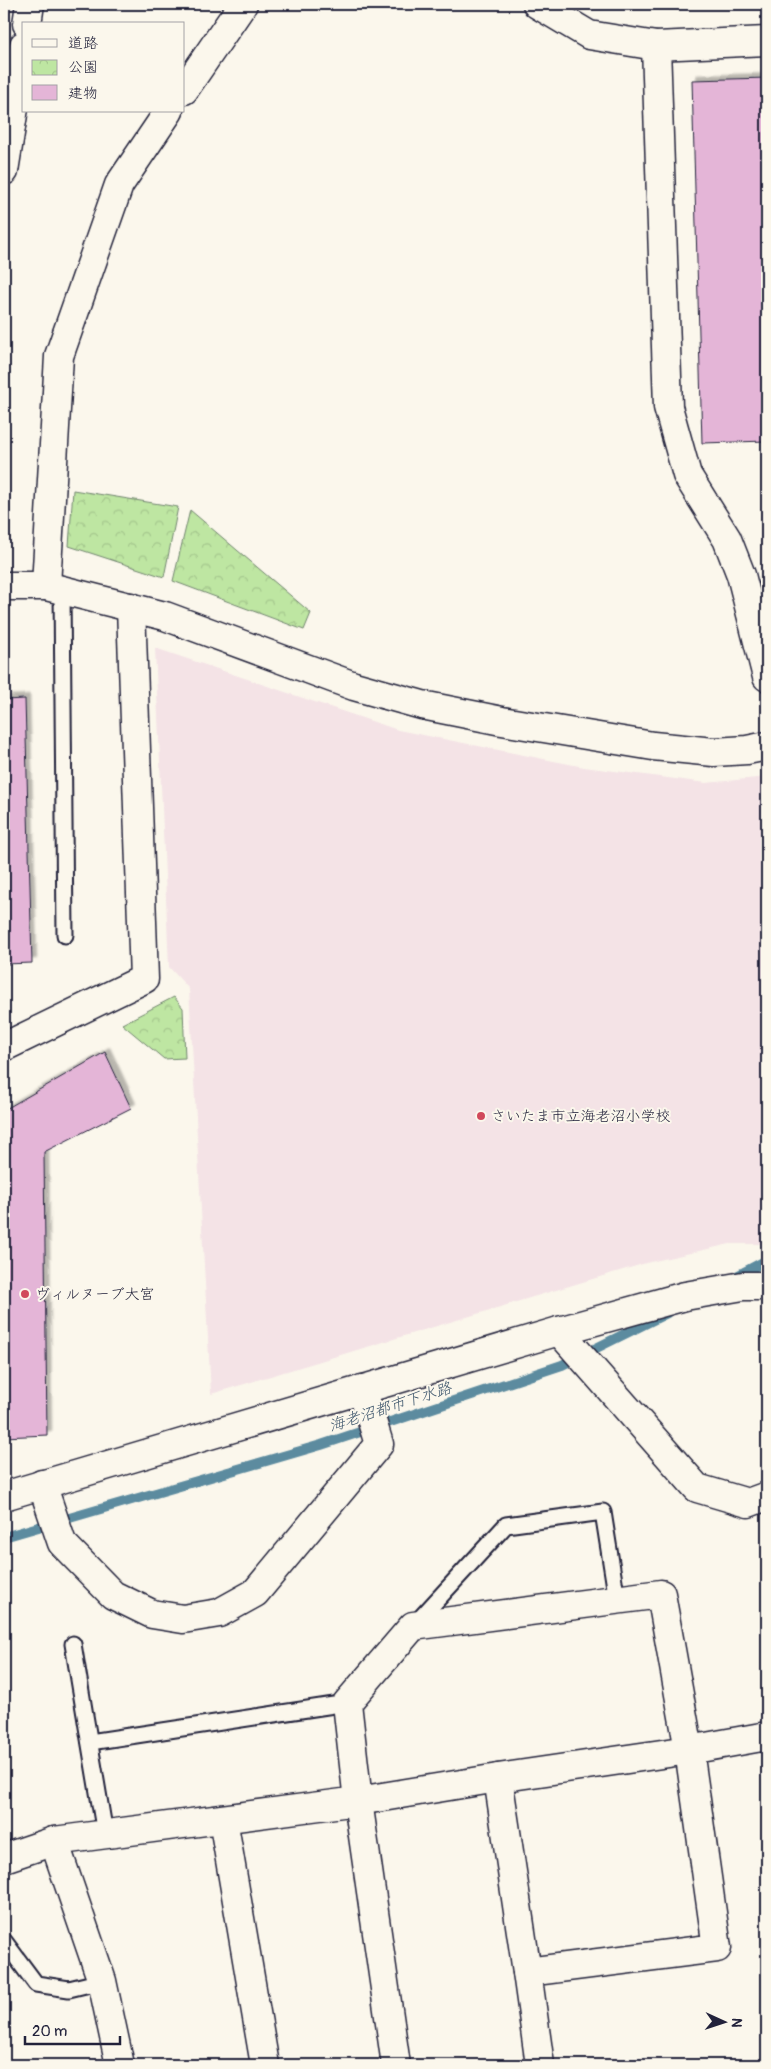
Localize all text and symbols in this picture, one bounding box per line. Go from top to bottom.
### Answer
legend [22,22,185,112]
text: 道路 [68,34,98,53]
text: 公園 [68,58,98,77]
text: 建物 [68,84,98,103]
place label: さいたま市立海老沼小学校 [491,1107,670,1126]
marker: さいたま市立海老沼小学校 [475,1110,487,1122]
place label: ヴィルヌーブ大宮 [35,1285,154,1304]
marker: ヴィルヌーブ大宮 [19,1288,31,1300]
water label: 海老沼都市下水路 [326,1377,455,1436]
north arrow [698,1996,748,2046]
scale bar [25,2014,120,2046]
text: N [728,2017,745,2028]
text: 20 m [32,2022,67,2041]

